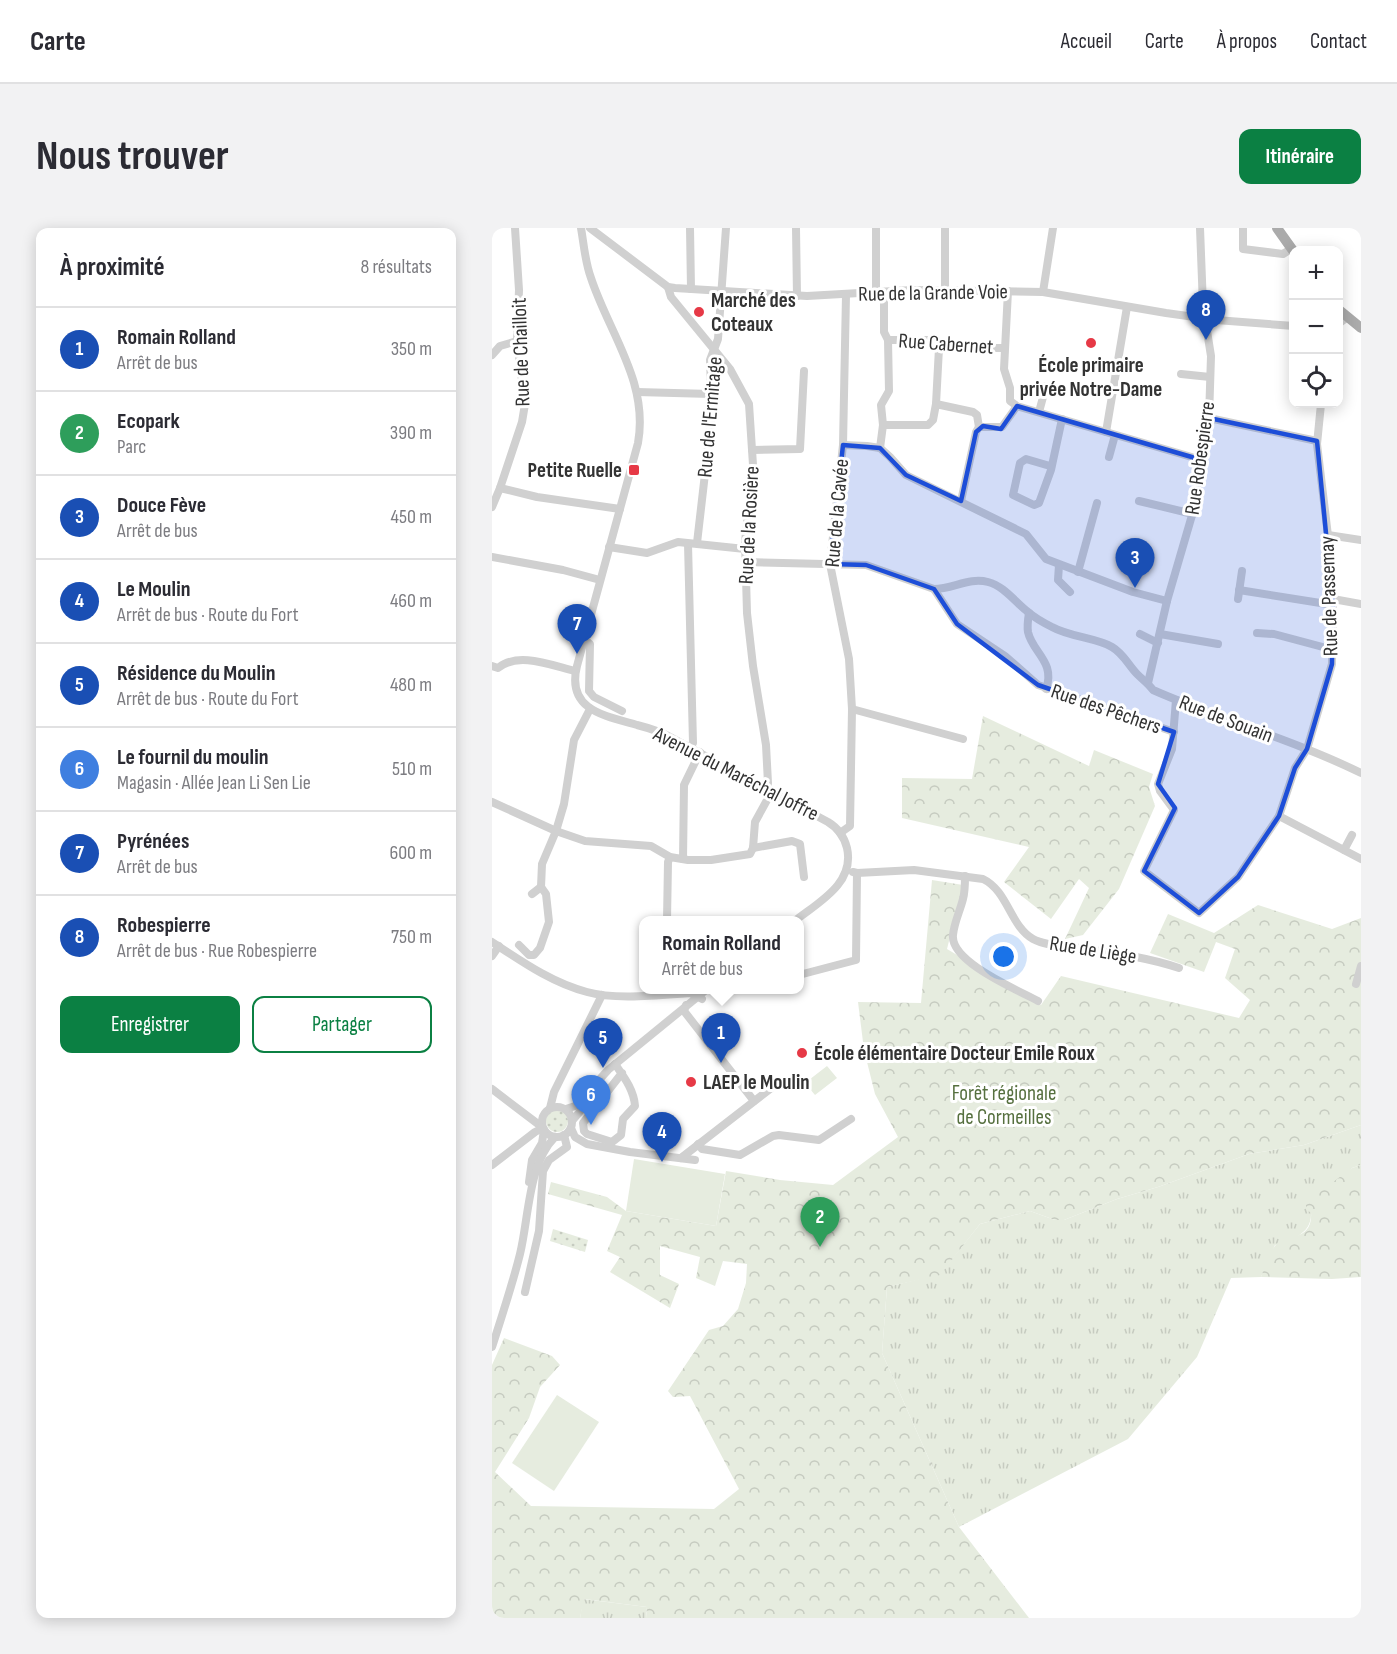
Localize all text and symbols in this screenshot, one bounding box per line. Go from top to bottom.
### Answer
text: Carte [30,25,86,58]
text: Accueil [1061,29,1112,54]
text: Carte [1145,29,1184,54]
text: À propos [1217,29,1277,54]
text: Contact [1310,29,1367,54]
button: Itinéraire [1239,129,1361,184]
text: Nous trouver [36,131,229,182]
map controls [1289,246,1343,408]
button: + [1289,246,1343,300]
text: À proximité [60,252,165,283]
text: 8 résultats [361,255,432,279]
street label: Rue de la Grande Voie [858,279,1008,307]
place label: Marché des Coteaux [711,288,796,337]
pin: 8 [1186,291,1226,340]
street label: Rue de Chailloit [507,297,535,407]
button: − [1289,300,1343,354]
marker: Marché des Coteaux [692,305,706,319]
text: Romain Rolland [117,324,236,351]
street label: Rue Cabernet [898,328,994,360]
marker: École primaire privée Notre-Dame [1084,336,1098,350]
text: 1 [76,337,83,361]
text: 350 m [391,337,432,361]
text: Arrêt de bus [117,351,198,375]
place label: École primaire privée Notre-Dame [1020,353,1162,402]
button: locate [1289,354,1343,408]
street label: Rue de l'Ermitage [692,356,728,478]
street label: Rue Robespierre [1180,400,1220,516]
text: Ecopark [117,408,180,435]
text: 2 [75,421,84,445]
text: 390 m [390,421,432,445]
text: Parc [117,435,146,459]
place label: Petite Ruelle [527,458,622,483]
street label: Rue de la Cavée [820,458,854,568]
marker: Petite Ruelle [627,463,641,477]
street label: Rue de la Rosière [733,465,765,585]
text: Douce Fève [117,492,206,519]
text: 3 [75,505,84,529]
text: 450 m [391,505,432,529]
text: Arrêt de bus [117,519,198,543]
street label: Rue de Passemay [1314,535,1344,657]
pin: 3 [1116,538,1154,588]
text: Le Moulin [117,576,190,603]
text: 4 [75,589,84,613]
text: 460 m [390,589,432,613]
text: Arrêt de bus · Route du Fort [117,603,298,627]
pin: 7 [558,604,596,654]
text: Résidence du Moulin [117,660,275,687]
text: 5 [75,673,84,697]
text: 480 m [390,673,432,697]
street label: Rue des Pêchers [1048,679,1164,739]
text: Arrêt de bus · Route du Fort [117,687,298,711]
street label: Rue de Souain [1176,690,1276,748]
street label: Avenue du Maréchal Joffre [648,721,823,826]
text: Le fournil du moulin [117,744,268,771]
text: 6 [75,757,84,781]
text: 510 m [392,757,432,781]
text: Magasin · Allée Jean Li Sen Lie [117,771,311,795]
text: Pyrénées [117,828,189,855]
text: 7 [75,841,84,865]
text: 600 m [389,841,432,865]
text: Arrêt de bus [117,855,198,879]
text: Robespierre [117,912,211,939]
popup [639,916,804,994]
text: 8 [75,925,84,949]
text: 750 m [391,925,432,949]
text: Romain Rolland [662,930,781,957]
street label: Rue de Liège [1048,931,1138,969]
text: Arrêt de bus · Rue Robespierre [117,939,317,963]
your location [989,942,1018,971]
text: Arrêt de bus [662,957,743,981]
button: Enregistrer [60,996,240,1053]
button: Partager [252,996,432,1053]
pin: 1 [702,1014,740,1063]
pin: 5 [584,1018,622,1068]
place label: École élémentaire Docteur Emile Roux [814,1041,1095,1066]
marker: École élémentaire Docteur Emile Roux [795,1046,809,1060]
place label: LAEP le Moulin [703,1070,810,1095]
marker: LAEP le Moulin [684,1075,698,1089]
pin: 6 [572,1076,610,1125]
park label: Forêt régionale de Cormeilles [952,1081,1056,1130]
pin: 4 [642,1112,682,1162]
pin: 2 [800,1198,840,1247]

